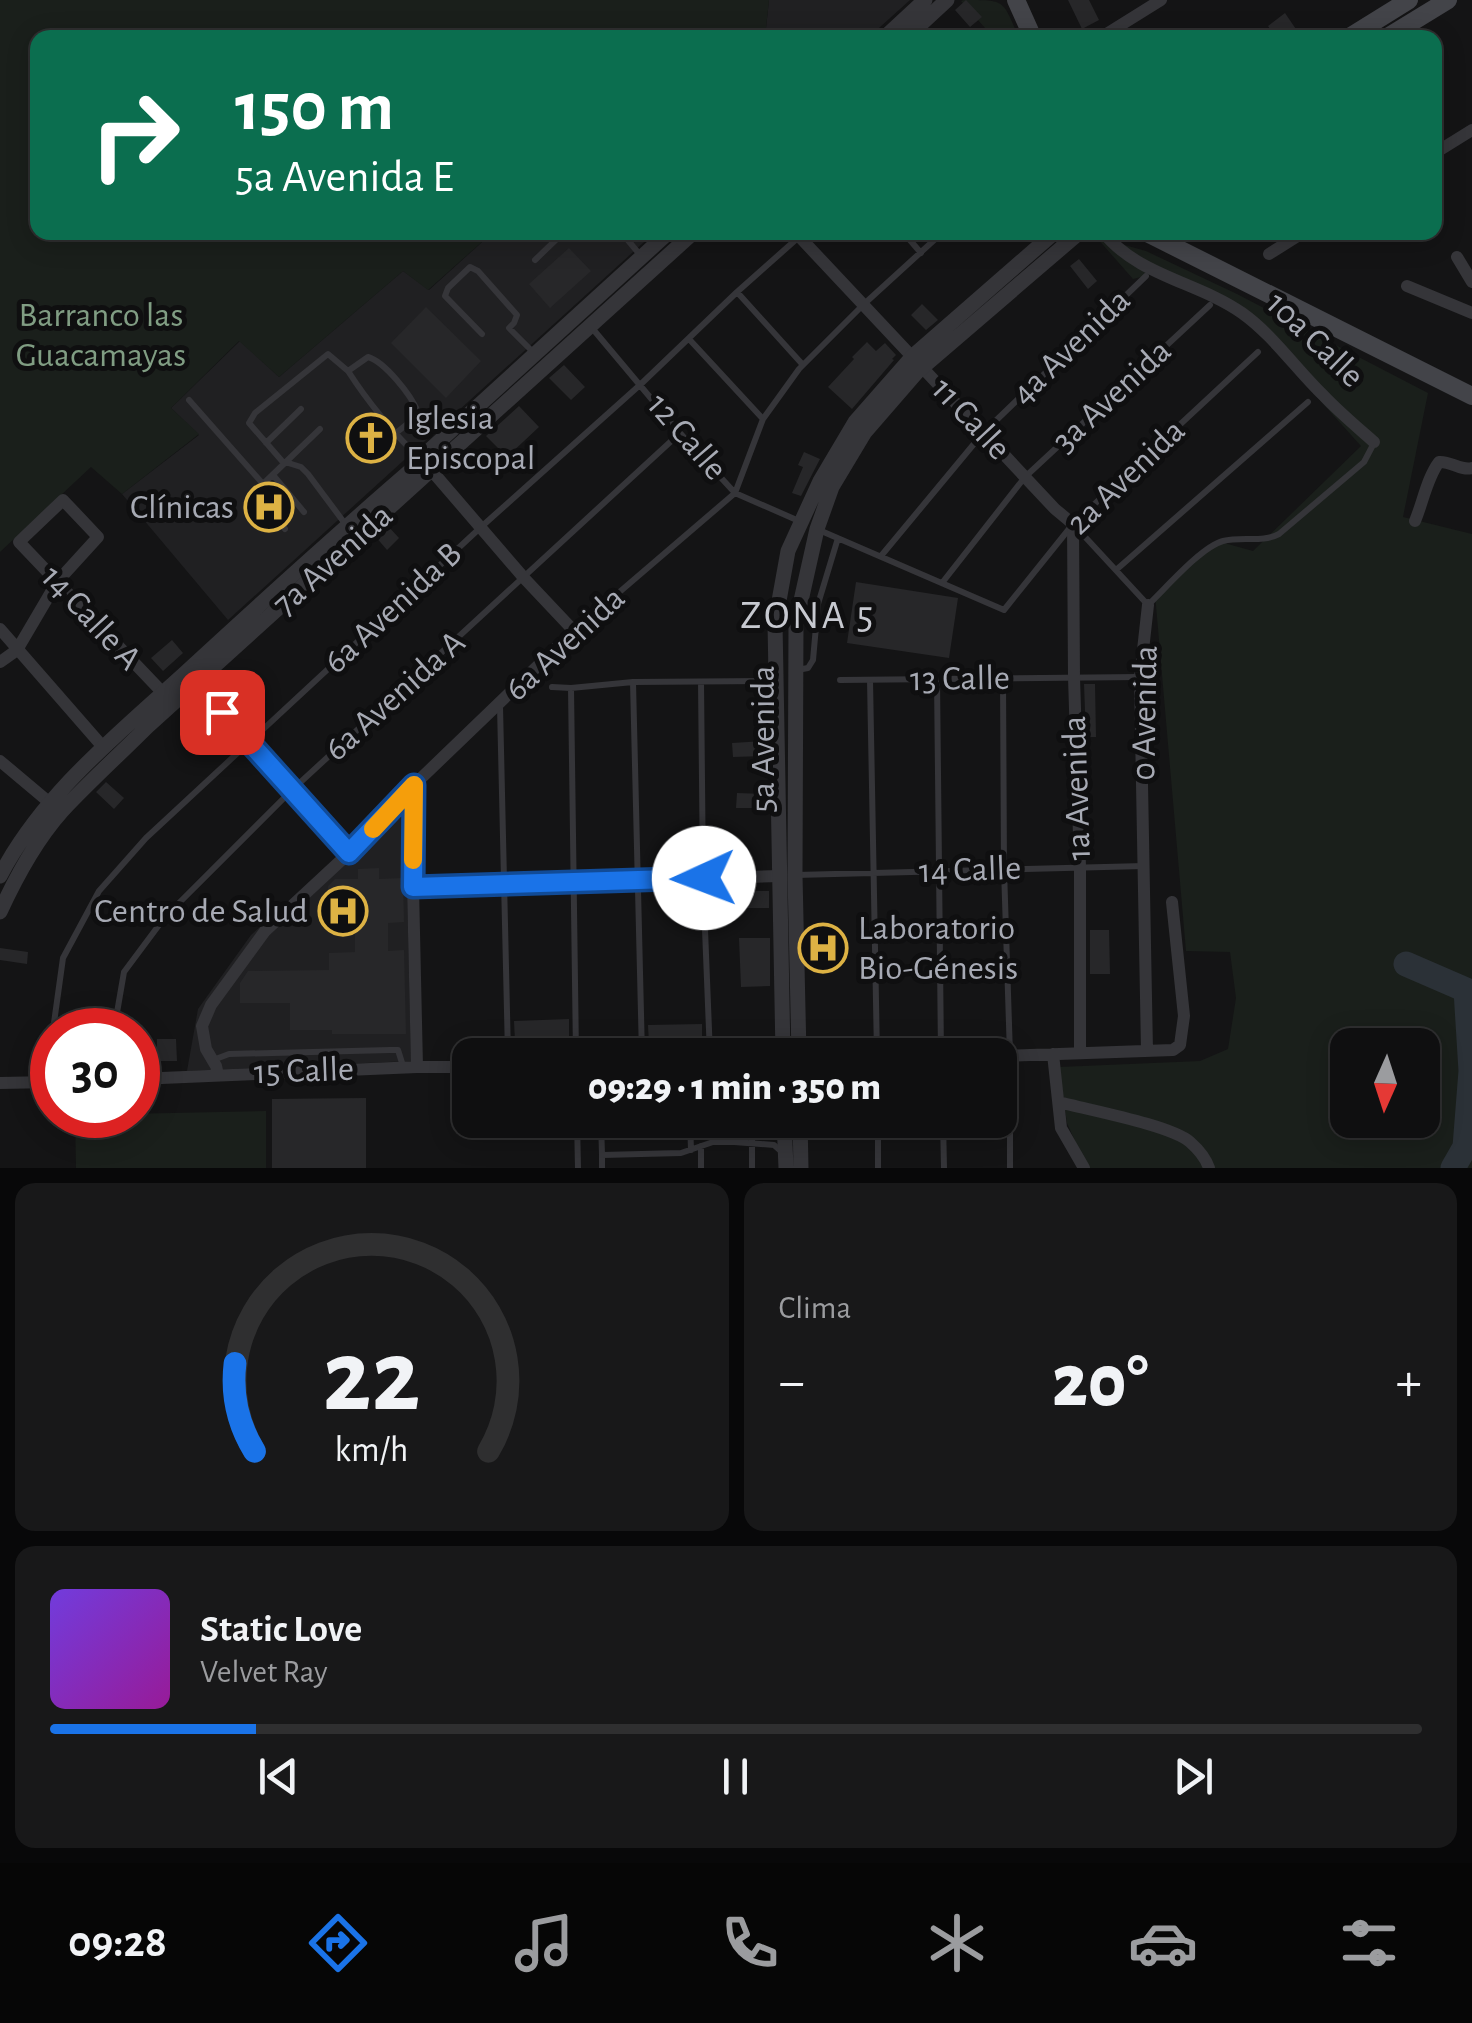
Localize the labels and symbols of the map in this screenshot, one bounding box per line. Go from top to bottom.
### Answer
street label: 4a Avenida [1005,282,1137,412]
street label: 10a Calle [1260,286,1370,394]
park label: Barranco las Guacamayas [16,298,186,373]
street label: 3a Avenida [1046,333,1178,459]
street label: 11 Calle [925,371,1017,467]
street label: 12 Calle [640,387,734,487]
place label: Iglesia Episcopal [406,401,535,476]
church icon: Iglesia Episcopal [345,412,397,464]
street label: 2a Avenida [1060,413,1192,541]
hospital icon: Clínicas [243,481,295,533]
place label: Clínicas [130,490,234,525]
street label: 7a Avenida [267,498,399,622]
street label: 6a Avenida B [318,536,468,680]
street label: 14 Calle A [34,559,148,677]
street label: 6a Avenida [498,580,632,708]
district label: ZONA 5 [740,596,876,636]
street label: 6a Avenida A [318,624,472,768]
street label: 0 Avenida [1126,645,1164,781]
street label: 13 Calle [910,661,1010,697]
street label: 5a Avenida [746,665,781,813]
pin [180,670,265,755]
street label: 1a Avenida [1057,715,1097,861]
position arrow [652,826,756,930]
street label: 14 Calle [918,851,1022,889]
hospital icon: Centro de Salud [317,885,369,937]
place label: Centro de Salud [94,894,308,929]
place label: Laboratorio Bio-Génesis [858,911,1018,986]
hospital icon: Laboratorio Bio-Génesis [797,922,849,974]
speed limit sign: 30 [30,1008,160,1138]
north arrow [1330,1028,1440,1138]
street label: 15 Calle [253,1052,355,1090]

